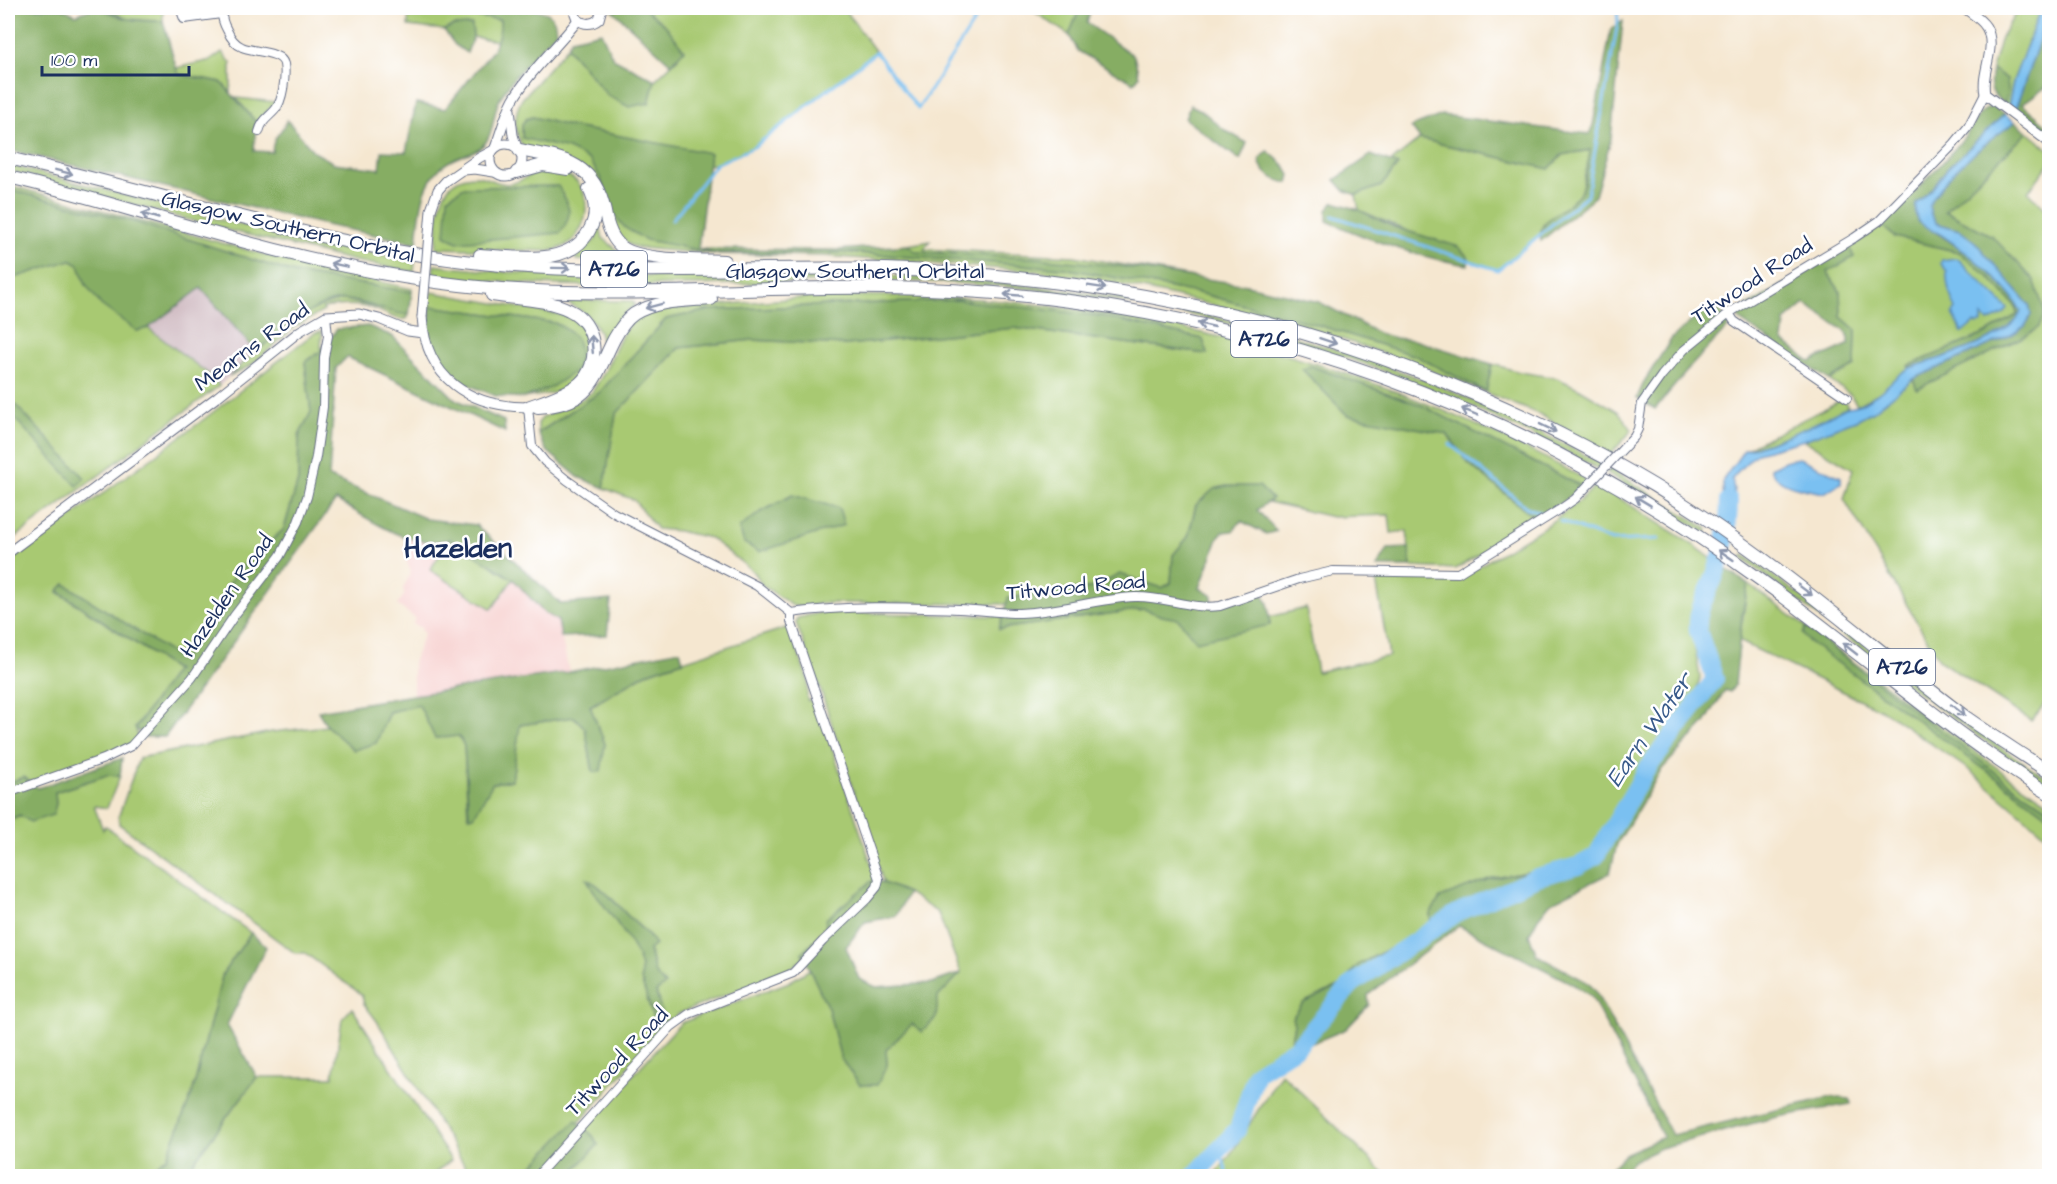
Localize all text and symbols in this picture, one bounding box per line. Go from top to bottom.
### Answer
scale bar [42,39,189,77]
text: 100 m [51,48,97,73]
one-way arrow [55,166,74,178]
street label: Glasgow Southern Orbital [158,183,418,272]
one-way arrow [141,210,160,221]
street label: Titwood Road [1685,230,1819,332]
road number: A726 [581,251,647,287]
street label: Glasgow Southern Orbital [726,256,984,288]
one-way arrow [330,258,349,270]
one-way arrow [550,262,570,274]
one-way arrow [1087,282,1107,293]
one-way arrow [1004,289,1024,300]
street label: Mearns Road [188,295,316,399]
one-way arrow [645,301,664,313]
one-way arrow [1196,319,1215,331]
road number: A726 [1231,321,1297,357]
one-way arrow [586,334,597,354]
one-way arrow [1318,336,1337,347]
one-way arrow [1461,406,1479,417]
one-way arrow [1539,423,1557,435]
one-way arrow [1635,495,1652,507]
street label: Hazelden Road [173,528,281,664]
district label: Hazelden [404,529,512,568]
one-way arrow [1717,549,1734,562]
street label: Titwood Road [1005,565,1147,609]
one-way arrow [1796,583,1812,596]
one-way arrow [1842,642,1858,655]
road number: A726 [1869,649,1935,685]
water label: Earn Water [1598,664,1703,794]
one-way arrow [1950,704,1966,717]
street label: Titwood Road [558,1001,676,1123]

